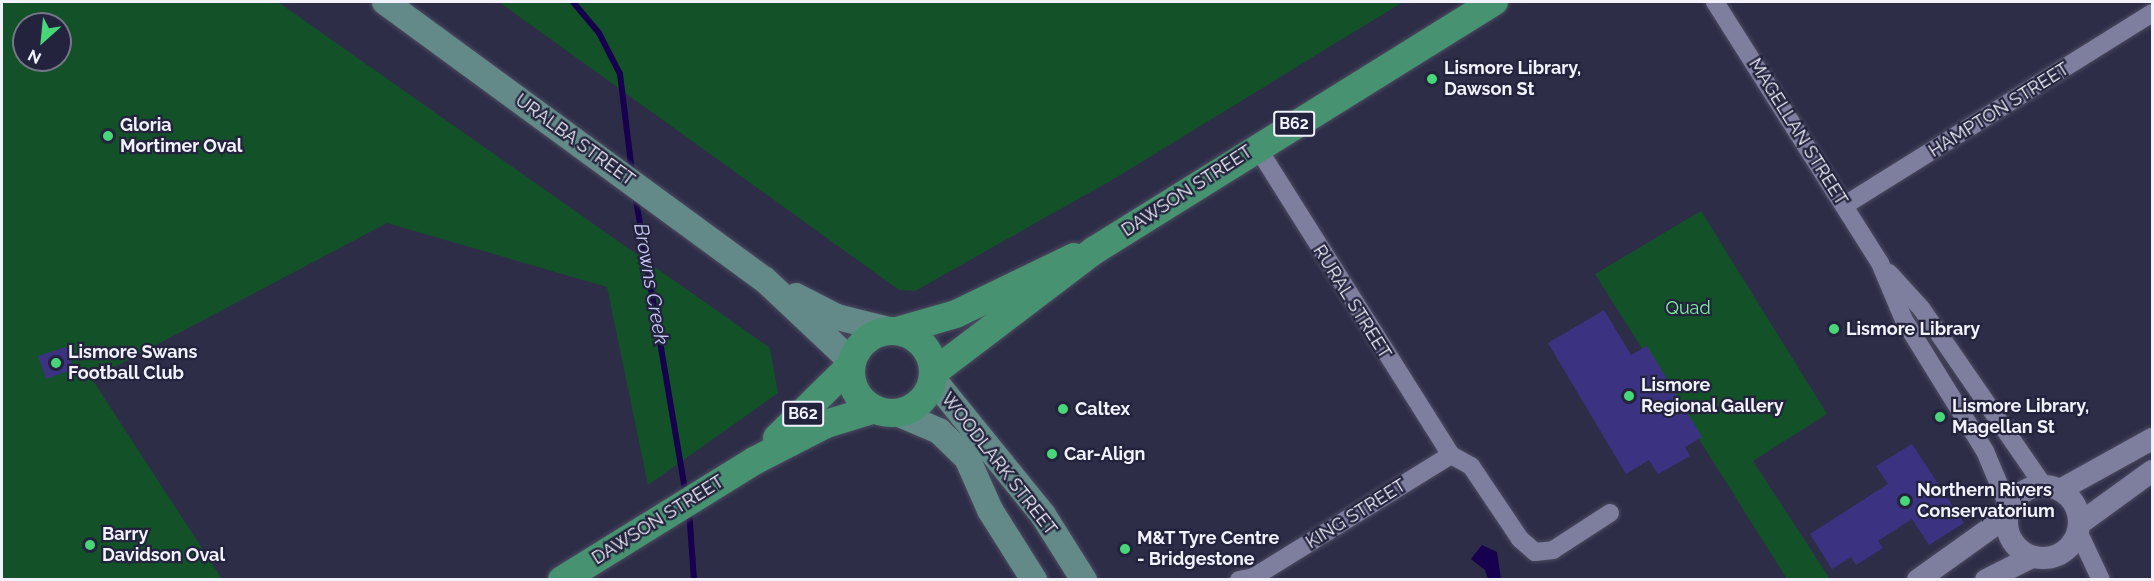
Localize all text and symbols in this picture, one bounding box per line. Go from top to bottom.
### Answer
north arrow [12,12,72,72]
text: N [25,45,44,68]
street label: MAGELLAN STREET [1744,54,1852,210]
place label: Lismore Library, Dawson St [1444,58,1581,100]
street label: HAMPTON STREET [1925,58,2073,162]
marker: Lismore Library, Dawson St [1425,72,1439,86]
street label: URALBA STREET [511,89,639,191]
road number: B62 [1273,111,1315,137]
place label: Gloria Mortimer Oval [120,115,243,158]
marker: Gloria Mortimer Oval [101,129,115,143]
street label: DAWSON STREET [1118,141,1256,241]
water label: Browns Creek [629,221,673,347]
street label: RURAL STREET [1308,241,1396,363]
park label: Quad [1665,297,1711,319]
place label: Lismore Library [1846,318,1980,340]
marker: Lismore Library [1827,322,1841,336]
place label: Lismore Swans Football Club [68,342,197,385]
marker: Lismore Swans Football Club [49,356,63,370]
place label: Lismore Regional Gallery [1641,375,1784,418]
street label: WOODLARK STREET [937,388,1061,540]
marker: Lismore Regional Gallery [1622,389,1636,403]
place label: Lismore Library, Magellan St [1952,396,2089,438]
place label: Caltex [1075,398,1130,420]
road number: B62 [782,401,824,427]
marker: Caltex [1056,402,1070,416]
marker: Lismore Library, Magellan St [1933,410,1947,424]
place label: Car-Align [1064,443,1145,465]
marker: Car-Align [1045,447,1059,461]
street label: DAWSON STREET [588,471,728,569]
street label: KING STREET [1302,475,1410,553]
place label: Northern Rivers Conservatorium [1917,480,2055,522]
marker: Northern Rivers Conservatorium [1898,494,1912,508]
place label: Barry Davidson Oval [102,524,225,566]
place label: M&T Tyre Centre - Bridgestone [1137,528,1280,570]
marker: Barry Davidson Oval [83,538,97,552]
marker: M&T Tyre Centre - Bridgestone [1118,542,1132,556]

